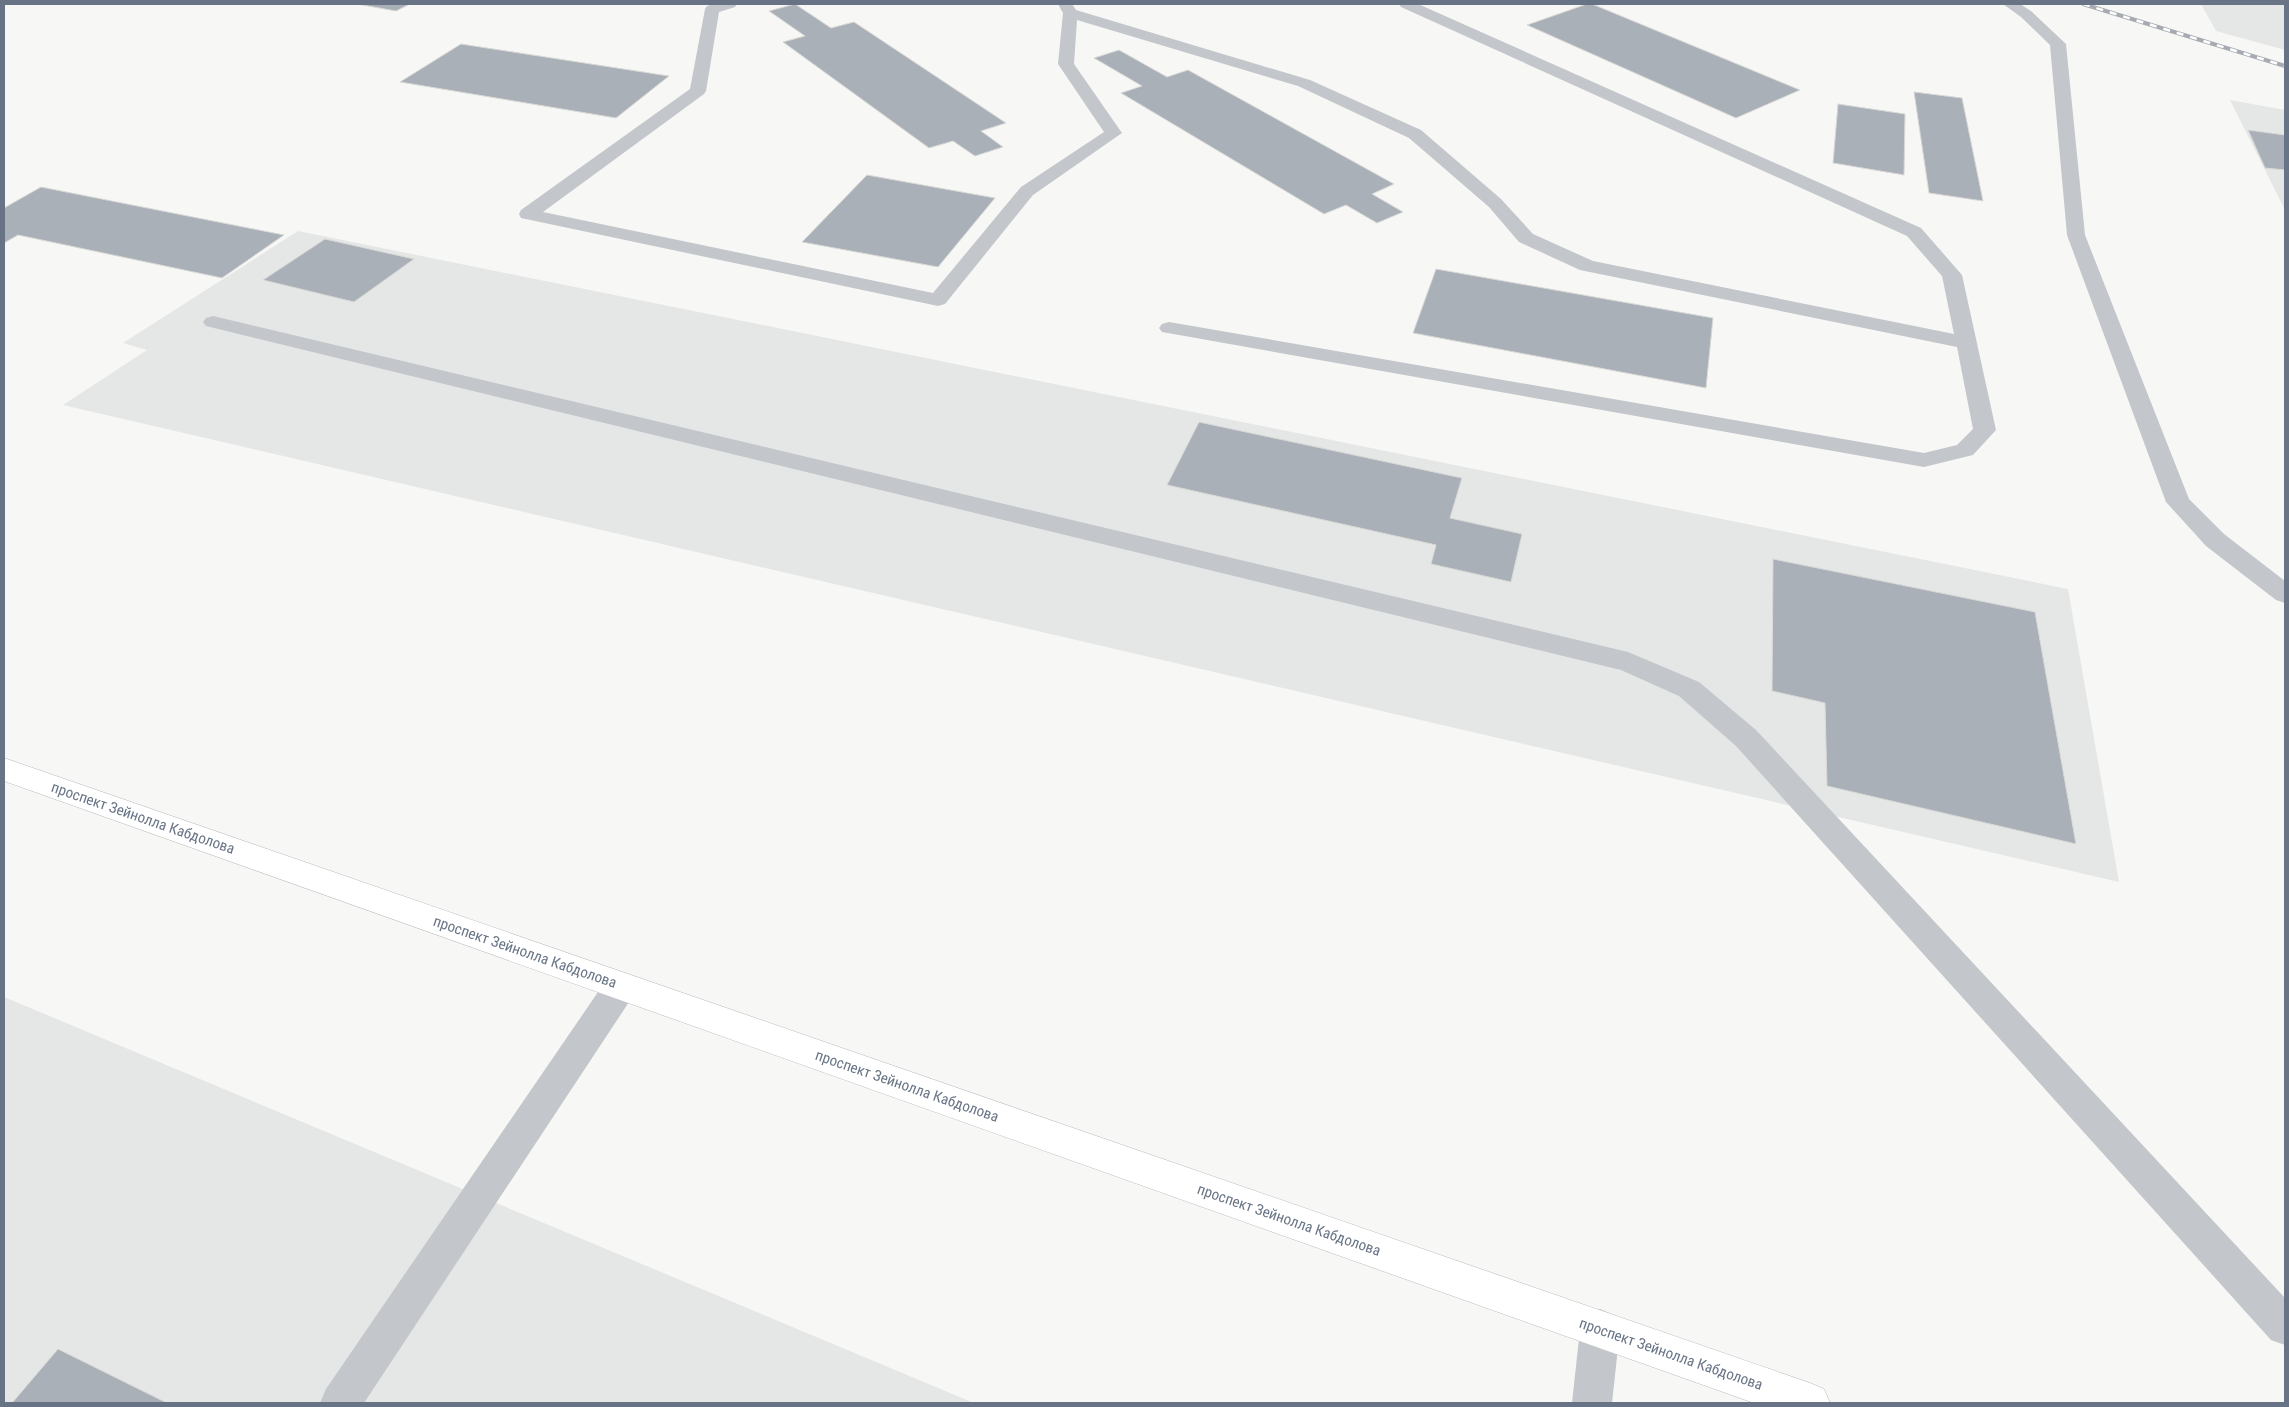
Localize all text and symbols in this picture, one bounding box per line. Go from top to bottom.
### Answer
street label: проспект Зейнолла Кабдолова [49,778,237,858]
street label: проспект Зейнолла Кабдолова [431,912,619,992]
street label: проспект Зейнолла Кабдолова [813,1046,1001,1126]
street label: проспект Зейнолла Кабдолова [1195,1180,1383,1260]
street label: проспект Зейнолла Кабдолова [1577,1314,1765,1394]

